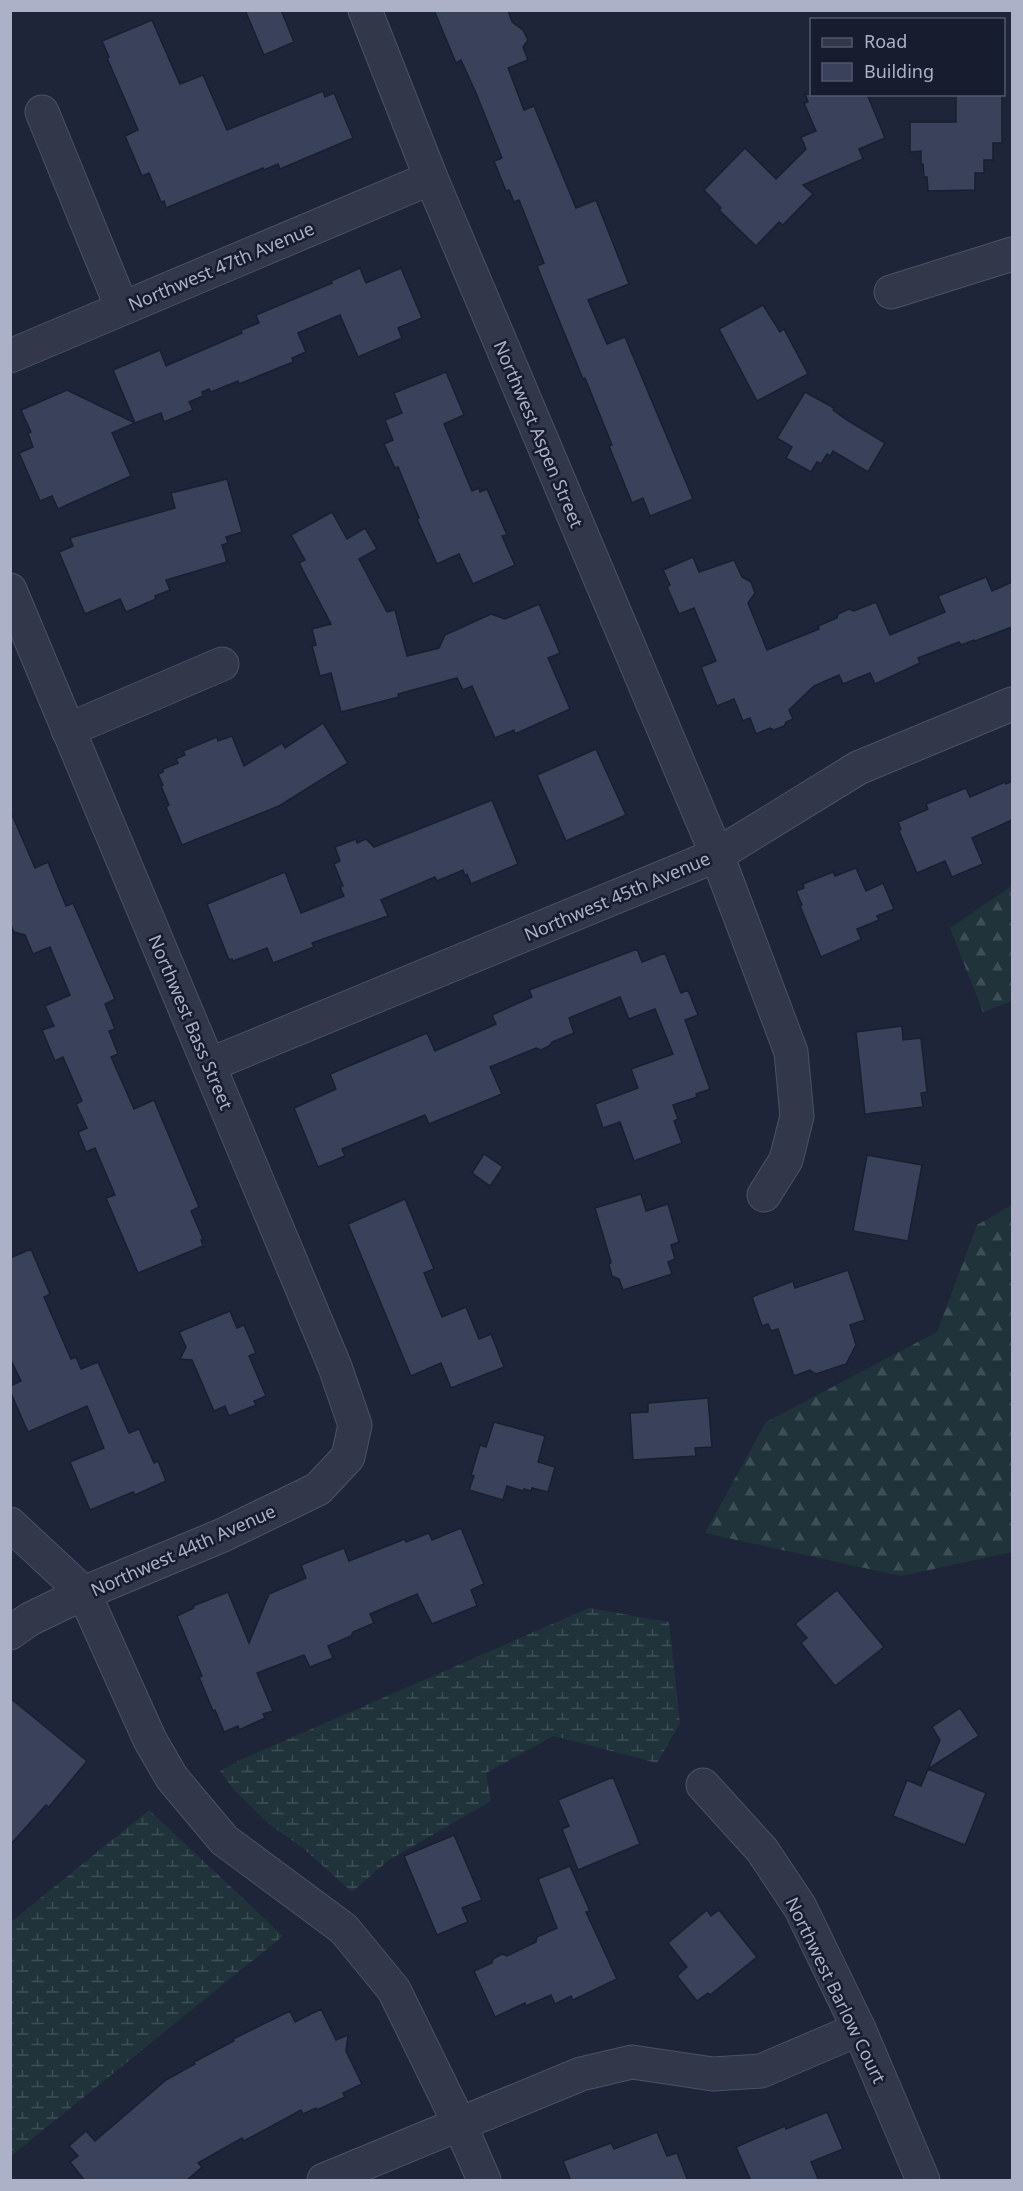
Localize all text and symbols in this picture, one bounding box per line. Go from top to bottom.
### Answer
legend [810,18,1005,96]
text: Road [864,29,907,53]
text: Building [864,59,934,83]
street label: Northwest 47th Avenue [124,216,318,316]
street label: Northwest Aspen Street [489,337,590,532]
street label: Northwest 45th Avenue [520,846,714,946]
street label: Northwest Bass Street [143,931,239,1114]
street label: Northwest 44th Avenue [87,1498,279,1602]
street label: Northwest Barlow Court [780,1893,892,2088]

